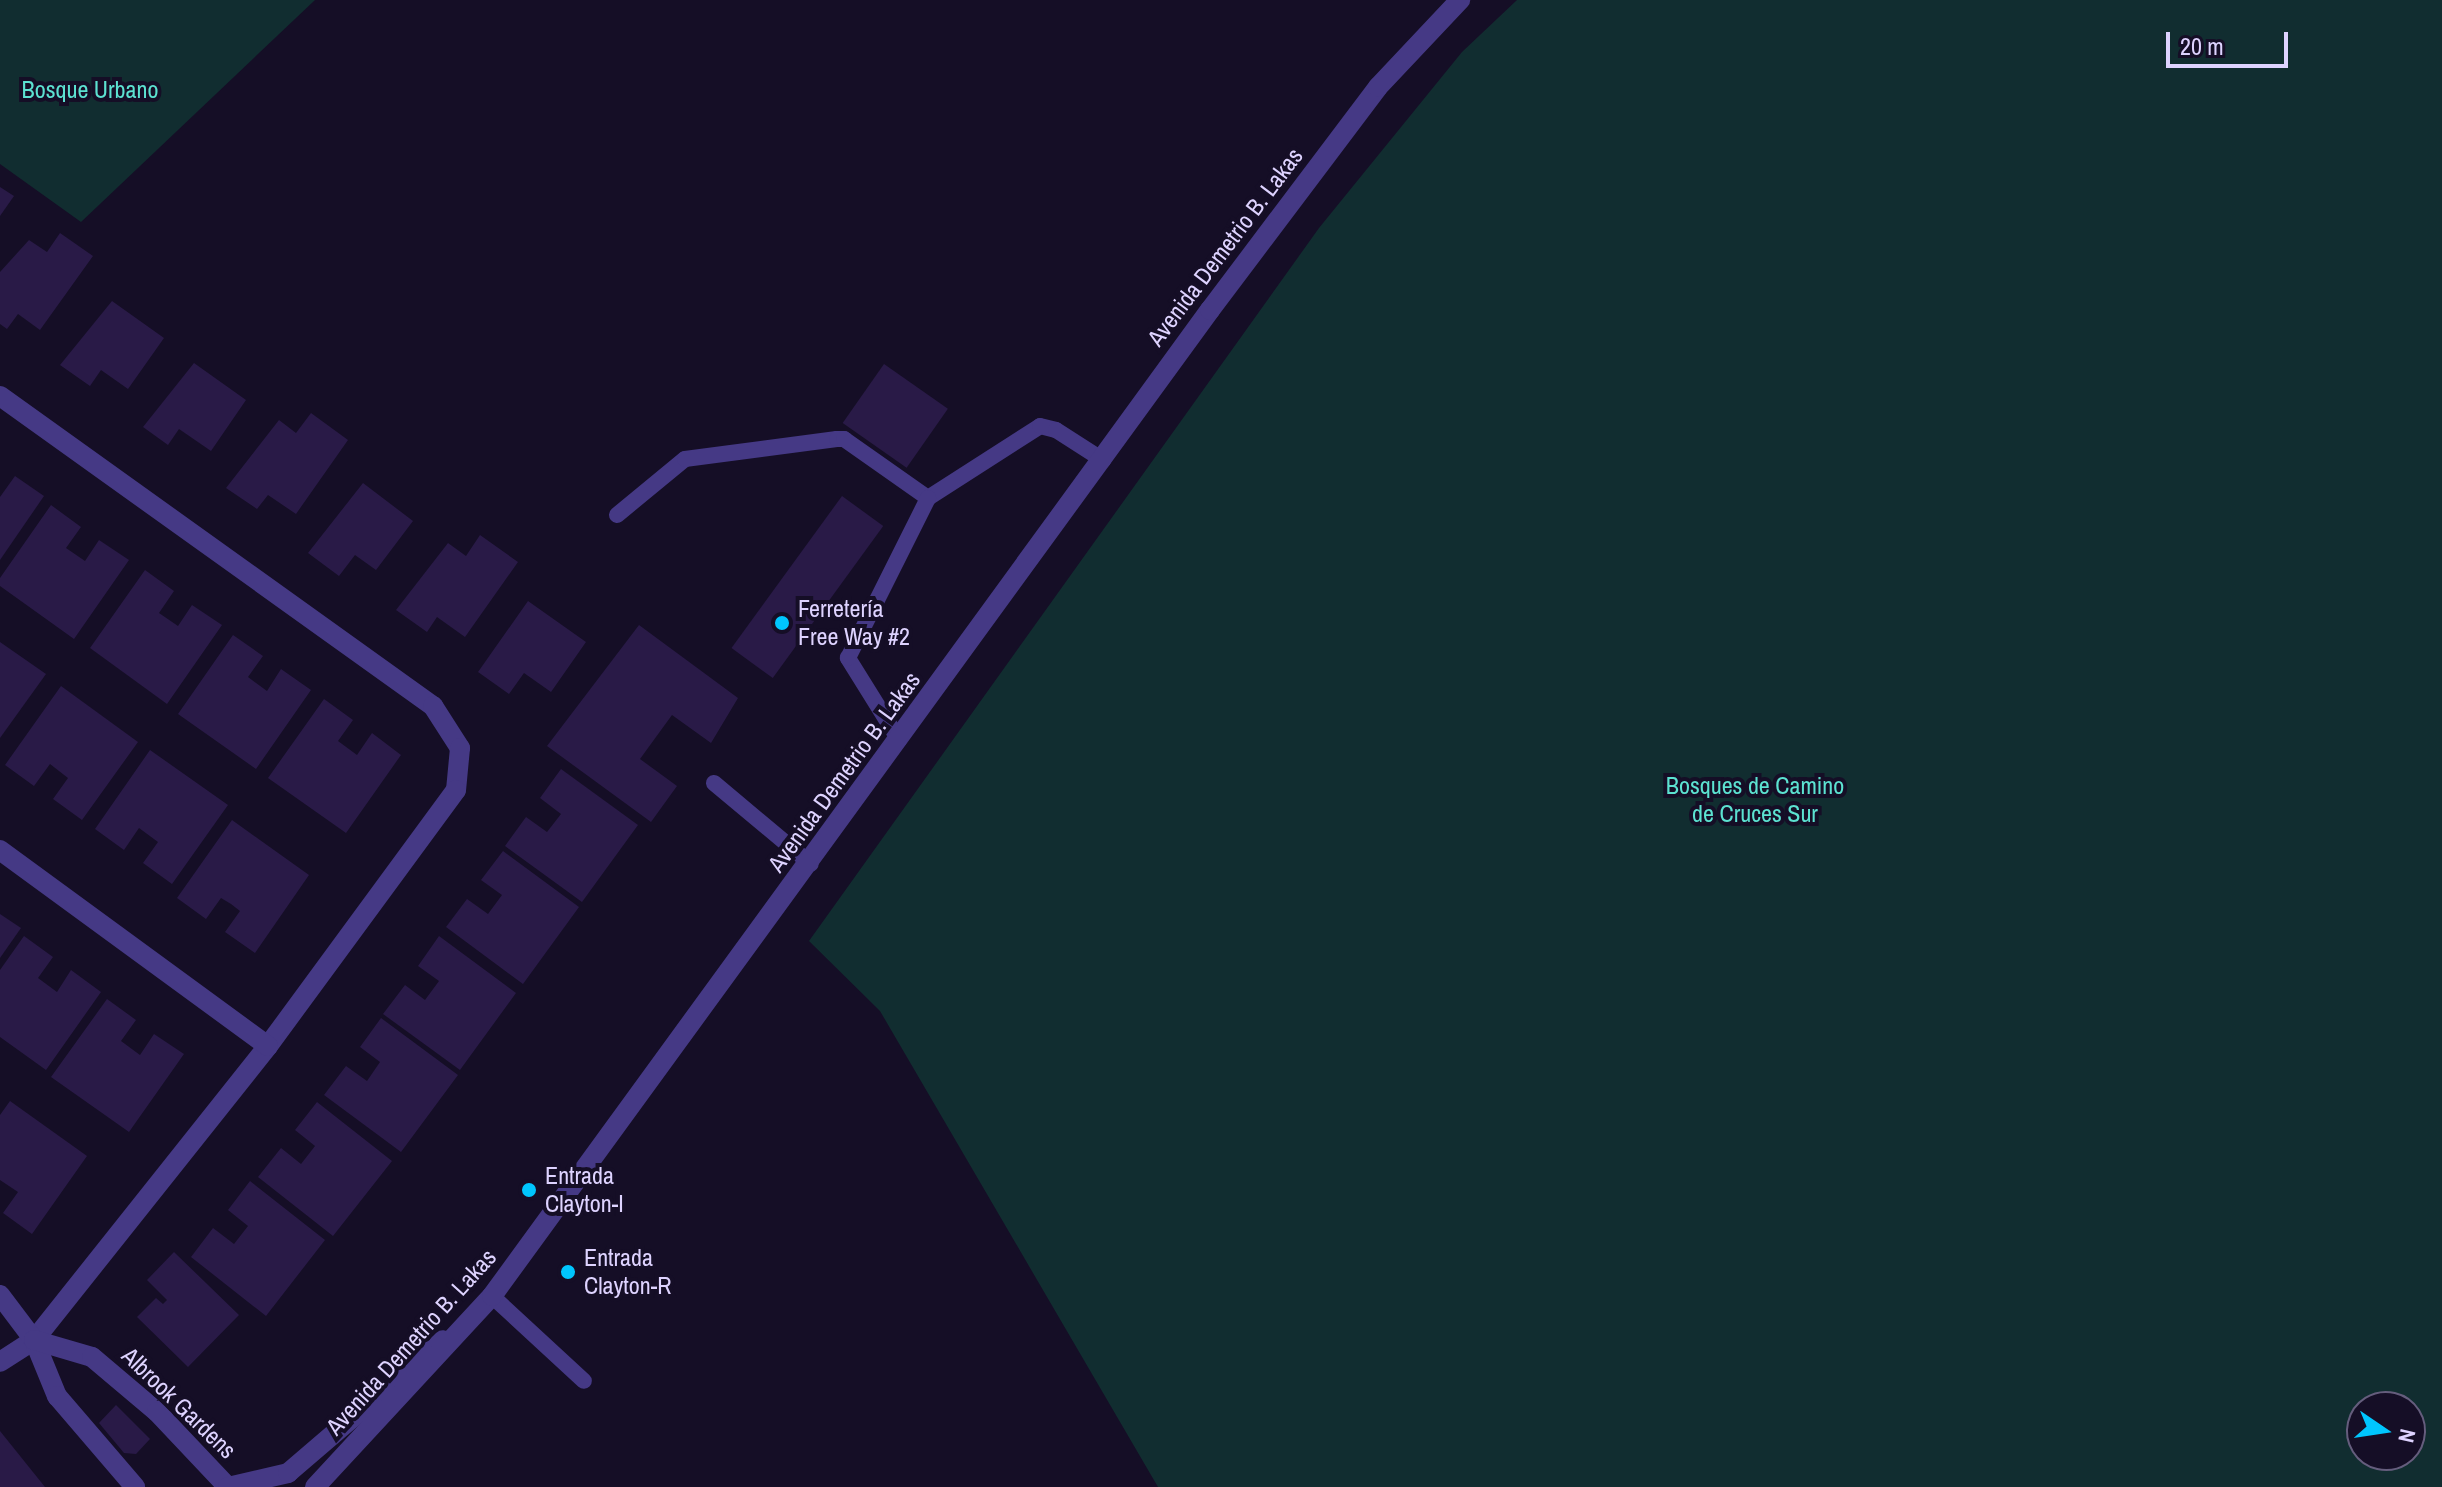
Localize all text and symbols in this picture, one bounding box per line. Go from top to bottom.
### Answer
scale bar [2170,16,2292,66]
text: 20 m [2180,30,2224,62]
park label: Bosque Urbano [22,76,158,104]
street label: Avenida Demetrio B. Lakas [1141,142,1309,352]
place label: Ferretería Free Way #2 [798,595,910,651]
marker: Ferretería Free Way #2 [773,614,791,632]
street label: Avenida Demetrio B. Lakas [762,666,926,878]
park label: Bosques de Camino de Cruces Sur [1666,772,1844,828]
place label: Entrada Clayton-I [545,1162,624,1218]
marker: Entrada Clayton-I [520,1181,538,1199]
street label: Avenida Demetrio B. Lakas [320,1243,502,1441]
place label: Entrada Clayton-R [584,1244,671,1300]
marker: Entrada Clayton-R [559,1263,577,1281]
street label: Albrook Gardens [116,1341,242,1465]
north arrow [2346,1391,2426,1471]
text: N [2391,1426,2424,1446]

